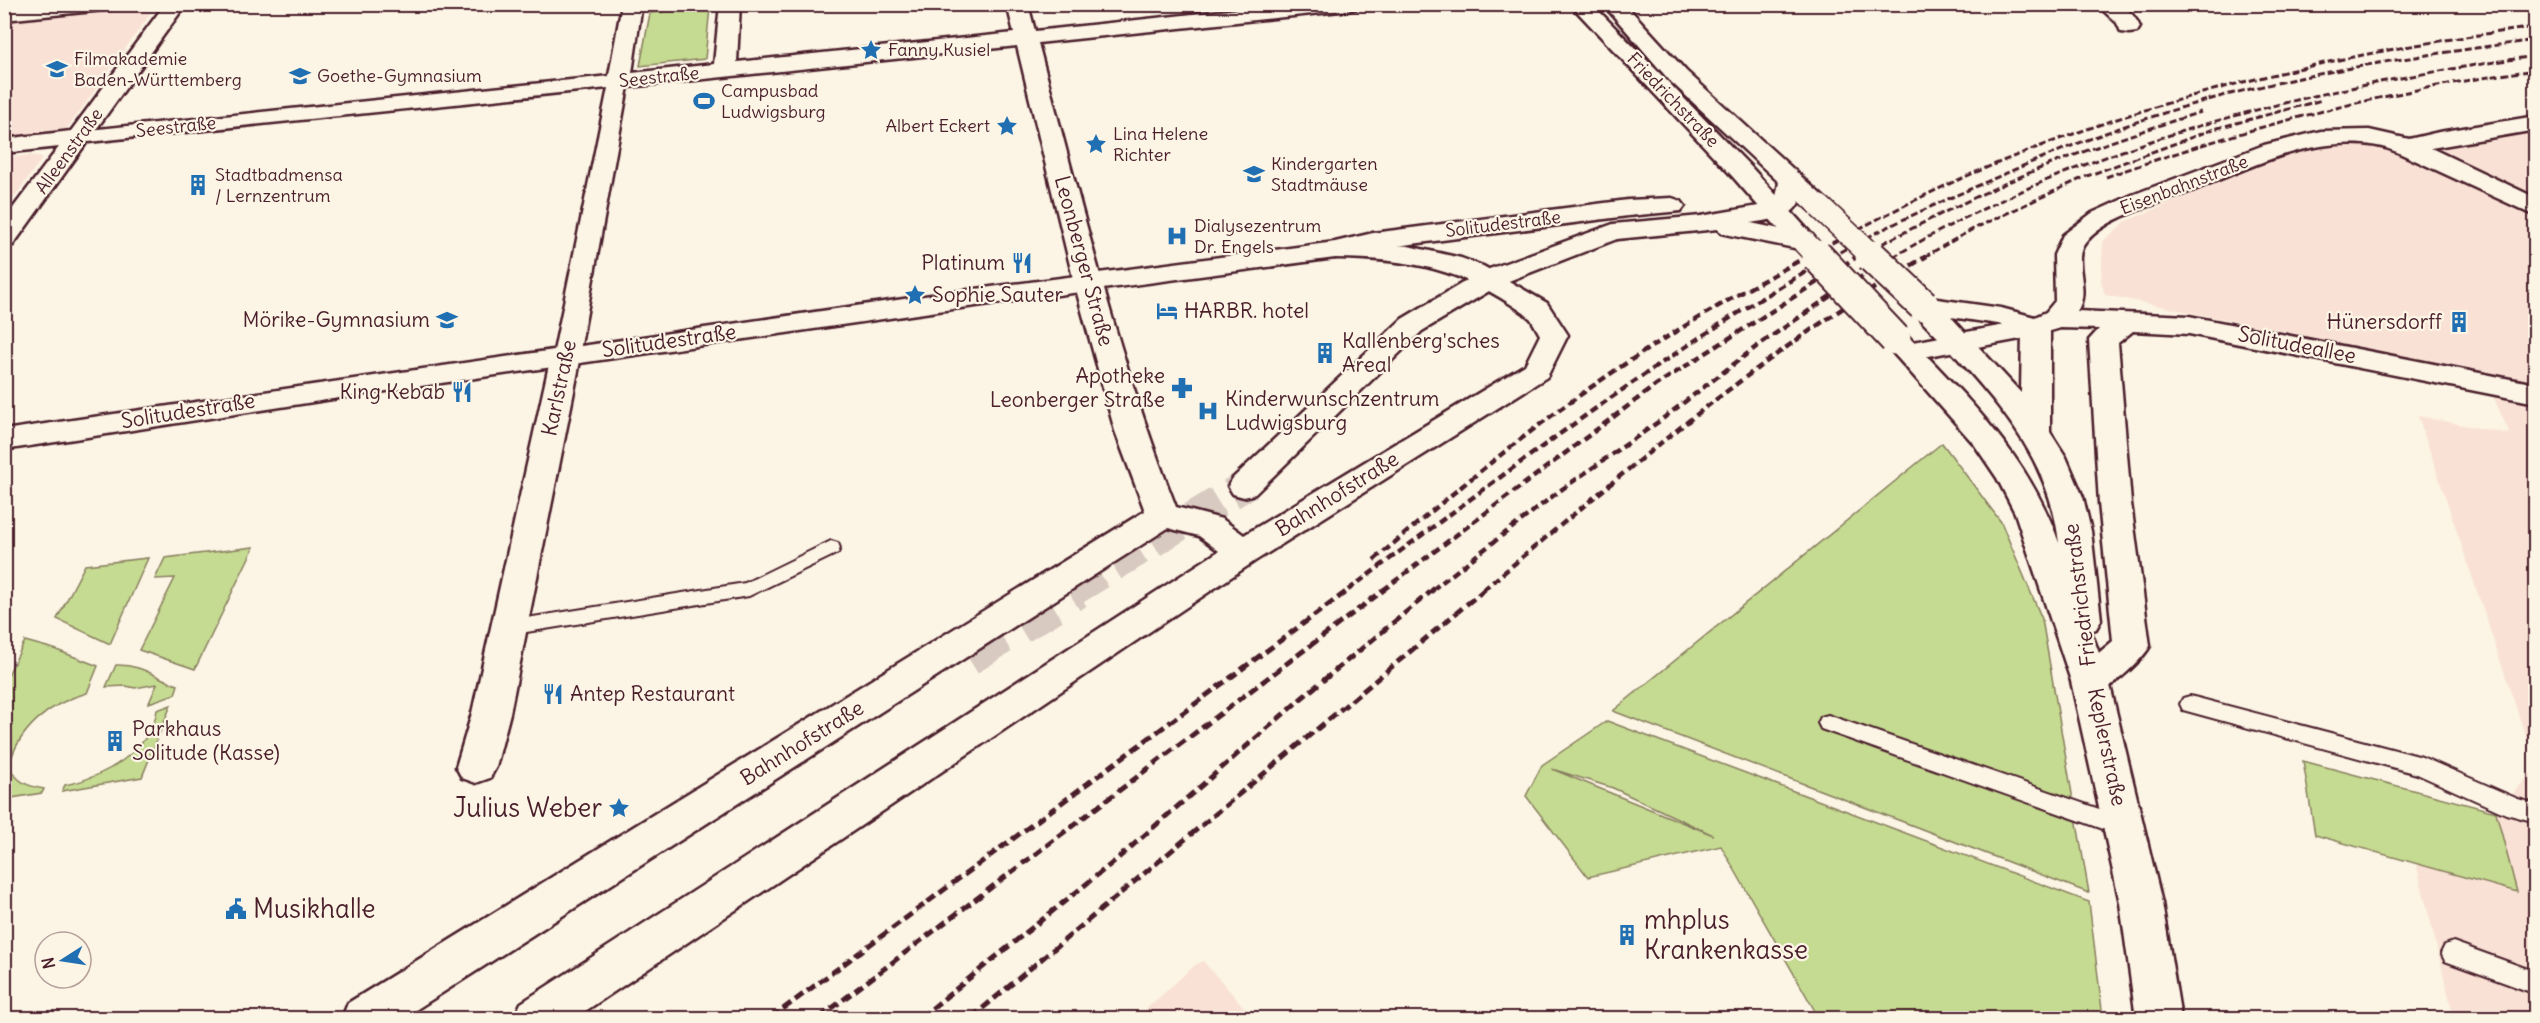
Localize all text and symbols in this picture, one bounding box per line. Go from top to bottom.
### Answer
place icon: Fanny Kusiel [859,38,883,62]
place label: Fanny Kusiel [888,38,990,61]
place label: Filmakademie Baden-Württemberg [74,47,242,91]
street label: Friedrichstraße [1622,47,1724,152]
school or university icon: Filmakademie Baden-Württemberg [45,57,69,81]
street label: Seestraße [618,61,700,92]
school or university icon: Goethe-Gymnasium [288,64,312,88]
place label: Goethe-Gymnasium [317,64,482,87]
place label: Campusbad Ludwigsburg [721,79,826,123]
sports icon: Campusbad Ludwigsburg [692,89,716,113]
street label: Alleenstraße [30,103,107,198]
street label: Seestraße [135,111,217,142]
place label: Albert Eckert [886,114,990,137]
place icon: Albert Eckert [995,114,1019,138]
place label: Lina Helene Richter [1113,122,1208,166]
place icon: Lina Helene Richter [1084,132,1108,156]
street label: Eisenbahnstraße [2117,150,2251,219]
place label: Kindergarten Stadtmäuse [1271,152,1378,196]
school or university icon: Kindergarten Stadtmäuse [1242,162,1266,186]
place label: Stadtbadmensa / Lernzentrum [215,163,343,207]
building icon: Stadtbadmensa / Lernzentrum [186,173,210,197]
street label: Leonberger Straße [1049,173,1120,349]
street label: Solitudestraße [1444,205,1562,242]
place label: Dialysezentrum Dr. Engels [1194,214,1321,258]
hospital icon: Dialysezentrum Dr. Engels [1165,224,1189,248]
place label: Platinum [921,249,1005,276]
restaurant icon: Platinum [1010,251,1034,275]
place label: Sophie Sauter [932,281,1064,308]
place icon: Sophie Sauter [903,283,927,307]
place label: HARBR. hotel [1184,297,1309,324]
hotel icon: HARBR. hotel [1155,299,1179,323]
place label: Mörike-Gymnasium [243,306,430,333]
school or university icon: Mörike-Gymnasium [435,308,459,332]
place label: Hünersdorff [2327,308,2443,335]
building icon: Hünersdorff [2447,310,2471,334]
street label: Solitudestraße [600,318,738,363]
street label: Solitudeallee [2236,320,2358,369]
place label: Kallenberg'sches Areal [1342,327,1500,378]
street label: Karlstraße [535,337,582,439]
building icon: Kallenberg'sches Areal [1313,341,1337,365]
place label: Apotheke Leonberger Straße [990,362,1165,413]
pharmacy icon: Apotheke Leonberger Straße [1170,376,1194,400]
place label: King Kebab [339,378,445,405]
restaurant icon: King Kebab [450,380,474,404]
place label: Kinderwunschzentrum Ludwigsburg [1225,385,1440,436]
street label: Solitudestraße [119,387,257,434]
hospital icon: Kinderwunschzentrum Ludwigsburg [1196,399,1220,423]
street label: Bahnhofstraße [1270,445,1403,542]
street label: Friedrichstraße [2057,522,2102,668]
place label: Antep Restaurant [570,680,735,707]
restaurant icon: Antep Restaurant [541,682,565,706]
street label: Keplerstraße [2082,685,2133,808]
street label: Bahnhofstraße [735,694,868,791]
place label: Parkhaus Solitude (Kasse) [132,715,280,766]
building icon: Parkhaus Solitude (Kasse) [103,729,127,753]
place label: Julius Weber [453,791,602,824]
place icon: Julius Weber [607,796,631,820]
place label: Musikhalle [253,892,376,925]
public building icon: Musikhalle [224,897,248,921]
place label: mhplus Krankenkasse [1644,903,1808,966]
building icon: mhplus Krankenkasse [1615,923,1639,947]
north arrow [33,930,93,990]
text: N [37,956,59,971]

